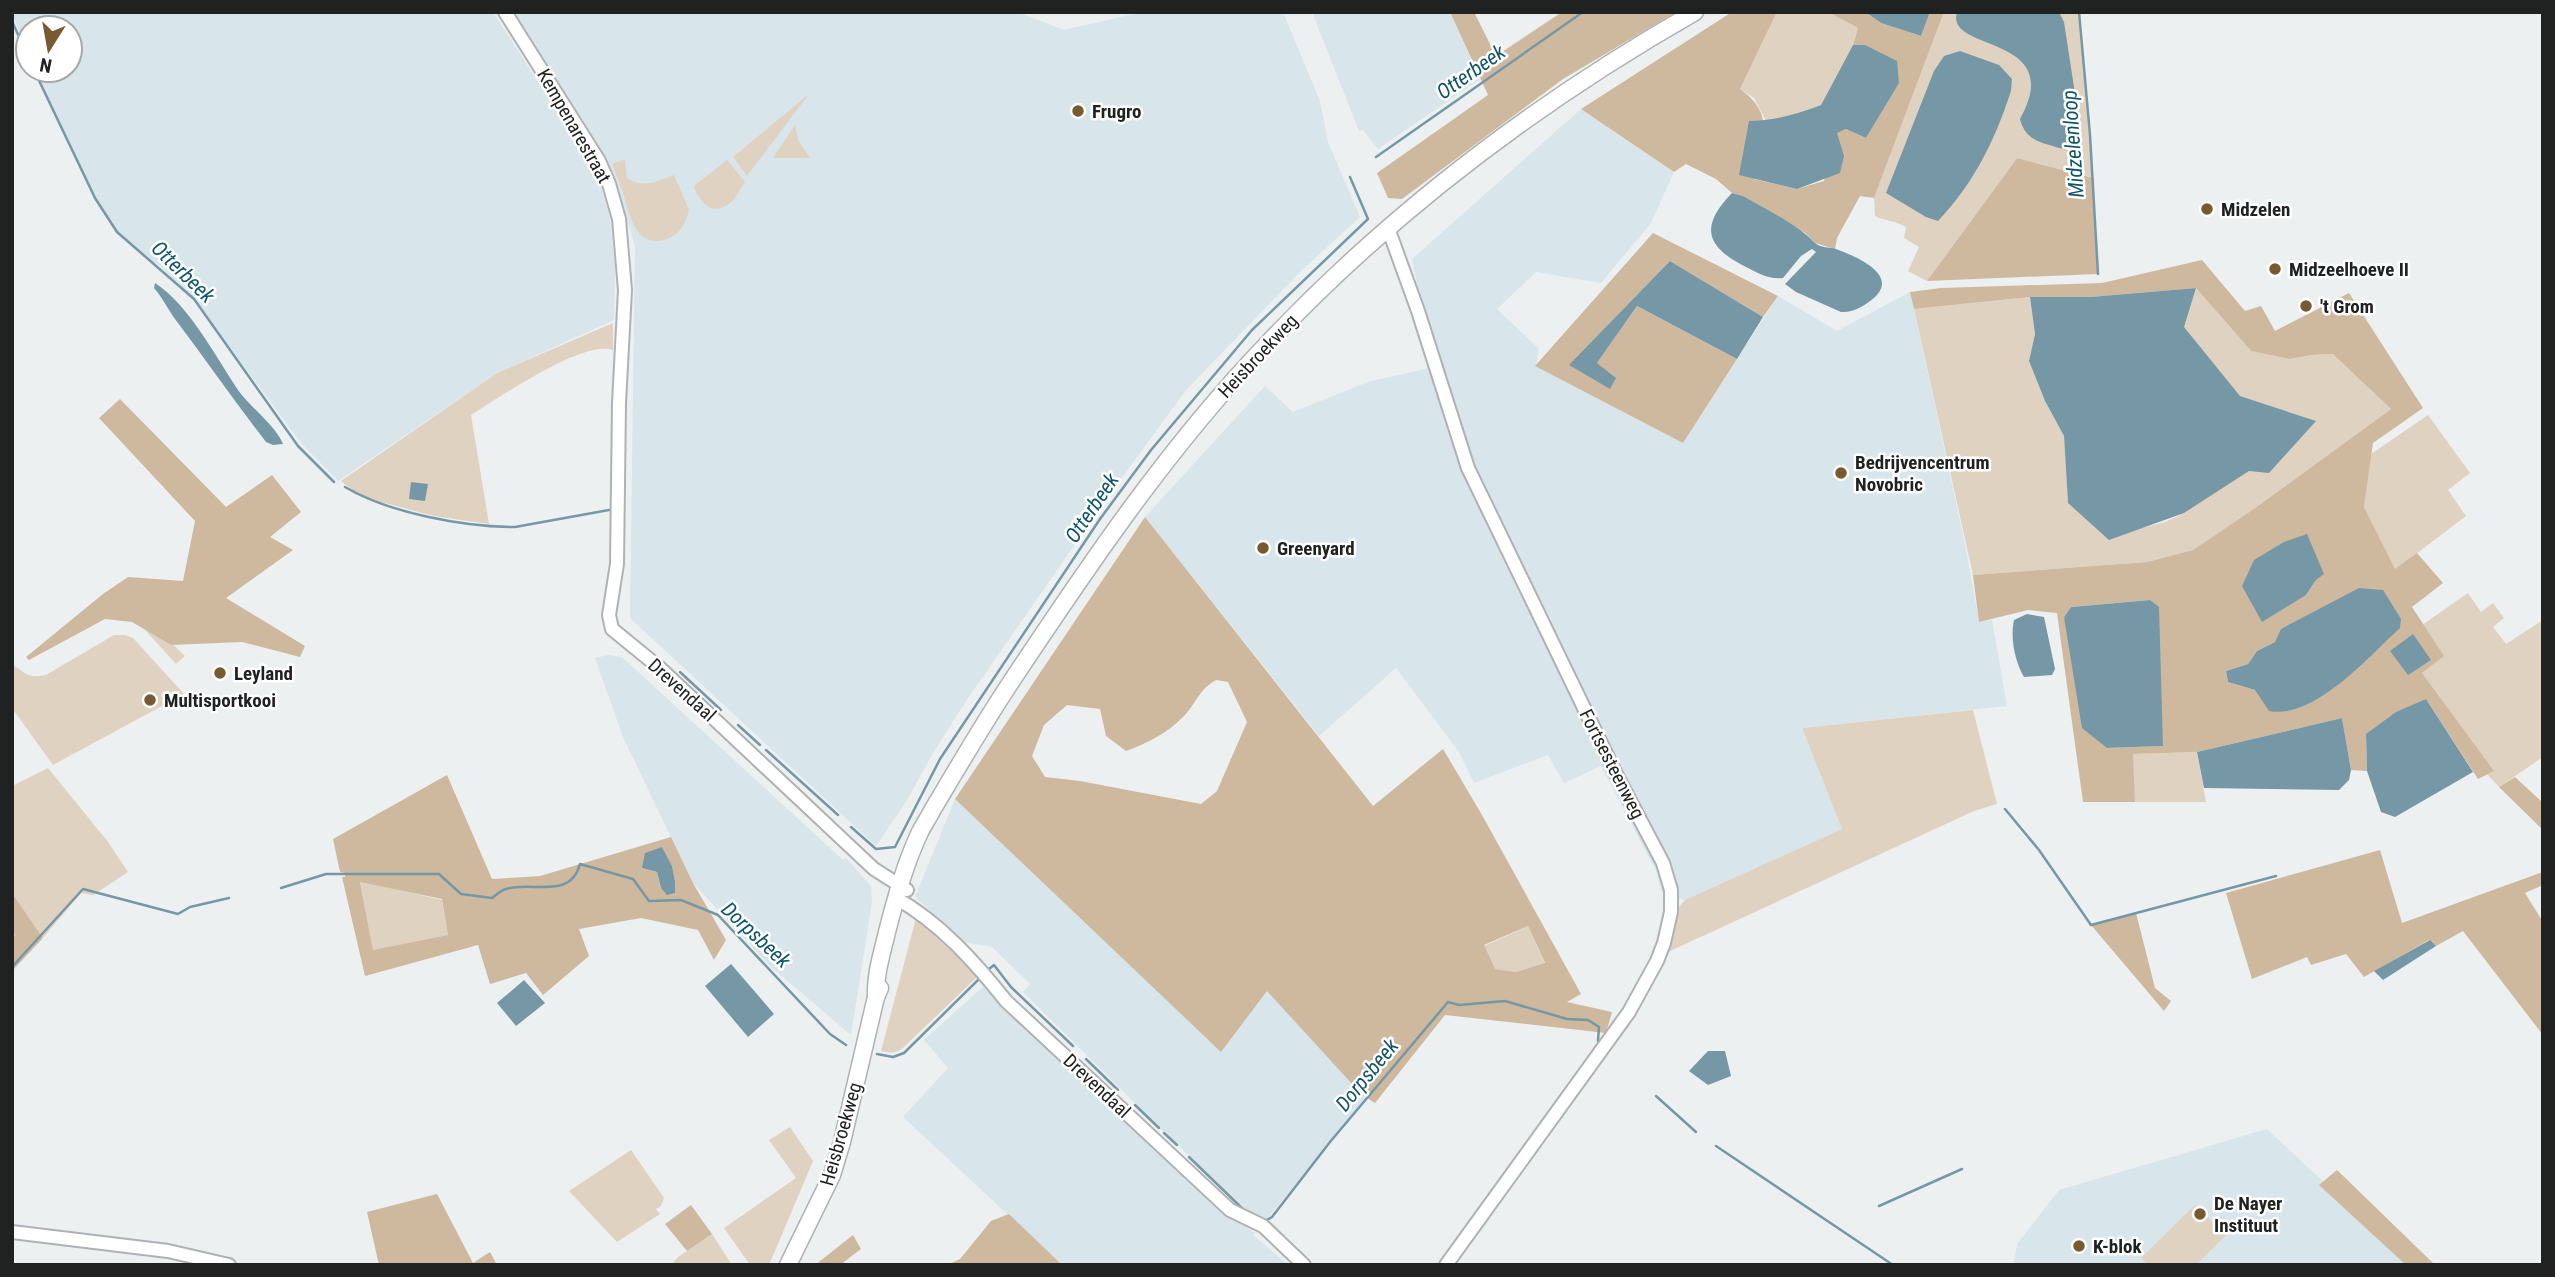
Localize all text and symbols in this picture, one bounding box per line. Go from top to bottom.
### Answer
north arrow [14,14,84,84]
water label: Otterbeek [1432,39,1511,104]
text: N [38,53,54,78]
street label: Kempenarestraat [532,65,616,187]
water label: Midzelenloop [2057,89,2089,199]
place label: Frugro [1092,100,1141,123]
marker: Frugro [1070,103,1086,119]
place label: Midzelen [2221,198,2290,221]
marker: Midzelen [2199,201,2215,217]
water label: Otterbeek [146,236,220,308]
place label: Midzeelhoeve II [2289,258,2409,281]
marker: Midzeelhoeve II [2267,261,2283,277]
place label: 't Grom [2320,295,2374,318]
marker: 't Grom [2298,298,2314,314]
street label: Heisbroekweg [1213,309,1303,403]
place label: Bedrijvencentrum Novobric [1855,451,1989,496]
marker: Bedrijvencentrum Novobric [1833,465,1849,481]
water label: Otterbeek [1060,468,1124,547]
place label: Greenyard [1277,537,1355,560]
marker: Greenyard [1255,540,1271,556]
street label: Drevendaal [643,654,721,726]
place label: Leyland [234,662,293,685]
marker: Leyland [212,665,228,681]
place label: Multisportkooi [164,689,276,712]
marker: Multisportkooi [142,692,158,708]
street label: Fortsesteenweg [1575,705,1649,823]
water label: Dorpsbeek [716,897,796,974]
water label: Dorpsbeek [1331,1034,1404,1116]
street label: Drevendaal [1059,1049,1135,1123]
street label: Heisbroekweg [815,1080,867,1188]
place label: De Nayer Instituut [2214,1192,2282,1237]
marker: De Nayer Instituut [2192,1206,2208,1222]
place label: K-blok [2093,1235,2143,1258]
marker: K-blok [2071,1238,2087,1254]

